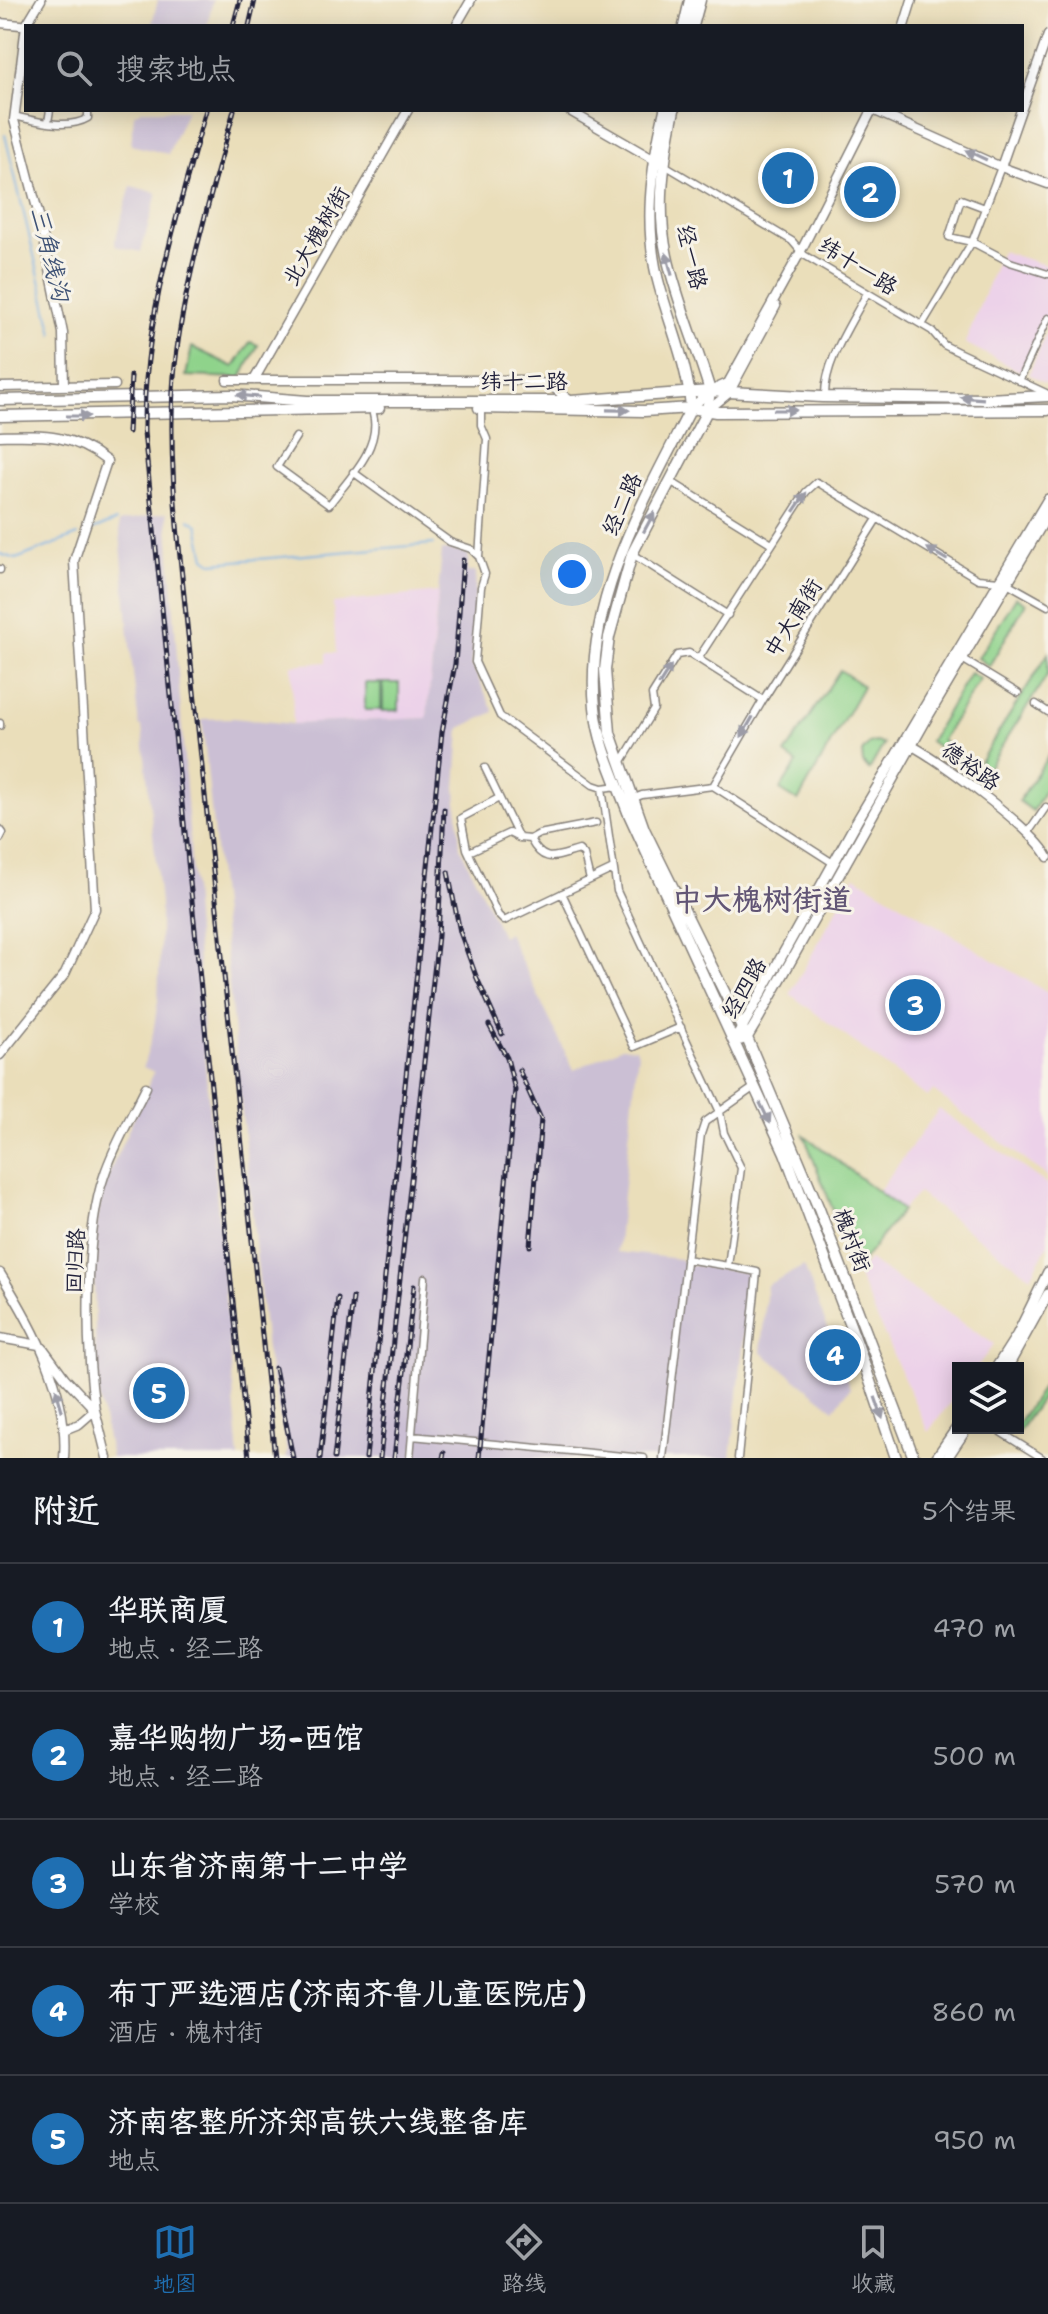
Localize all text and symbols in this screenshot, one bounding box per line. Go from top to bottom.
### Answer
search box [24,24,1024,112]
icon: search [52,46,96,90]
text: 搜索地点 [116,48,236,89]
pin: 1 [762,148,814,208]
one-way arrow [964,149,987,162]
pin: 2 [844,162,896,222]
street label: 北大槐树街 [276,181,356,291]
water label: 三角线沟 [23,204,78,306]
street label: 经一路 [670,222,714,292]
street label: 纬十一路 [813,230,903,302]
one-way arrow [663,251,675,276]
street label: 纬十二路 [480,367,568,396]
one-way arrow [235,390,260,403]
one-way arrow [959,391,984,404]
one-way arrow [606,404,631,416]
one-way arrow [773,404,798,416]
one-way arrow [66,410,91,422]
street label: 经二路 [595,468,649,540]
one-way arrow [792,492,807,513]
one-way arrow [642,510,655,533]
one-way arrow [926,548,948,562]
your location [552,554,592,594]
street label: 中大南街 [757,573,829,663]
one-way arrow [657,664,671,686]
one-way arrow [740,716,754,739]
street label: 德裕路 [936,735,1006,797]
district label: 中大槐树街道 [672,879,852,920]
street label: 经四路 [715,952,773,1024]
pin: 3 [889,975,941,1035]
one-way arrow [758,1102,772,1125]
street label: 槐村街 [827,1204,877,1276]
street label: 回归路 [59,1227,91,1295]
pin: 4 [809,1325,861,1385]
map controls [952,1362,1024,1434]
button: layers [952,1362,1024,1434]
pin: 5 [133,1363,185,1423]
one-way arrow [52,1388,65,1412]
one-way arrow [873,1396,885,1420]
text: 附近 [32,1487,100,1533]
text: 5个结果 [922,1493,1016,1528]
text: 华联商厦 [108,1589,228,1630]
text: 1 [52,1610,64,1645]
text: 470 m [933,1610,1016,1645]
text: 地点 · 经二路 [108,1630,263,1665]
text: 嘉华购物广场-西馆 [108,1717,364,1758]
text: 2 [49,1738,67,1773]
text: 500 m [933,1738,1016,1773]
text: 地点 · 经二路 [108,1758,263,1793]
text: 山东省济南第十二中学 [108,1845,408,1886]
text: 3 [49,1866,67,1901]
text: 570 m [934,1866,1016,1901]
text: 学校 [108,1886,160,1921]
text: 布丁严选酒店(济南齐鲁儿童医院店) [108,1973,587,2014]
text: 4 [49,1994,67,2029]
text: 860 m [932,1994,1016,2029]
text: 酒店 · 槐村街 [108,2014,263,2049]
text: 济南客整所济郑高铁六线整备库 [108,2101,528,2142]
text: 5 [50,2122,66,2157]
text: 950 m [933,2122,1016,2157]
text: 地点 [108,2142,160,2177]
tab: 地图 [153,2220,197,2298]
tab: 路线 [502,2220,546,2298]
tab: 收藏 [851,2220,895,2298]

